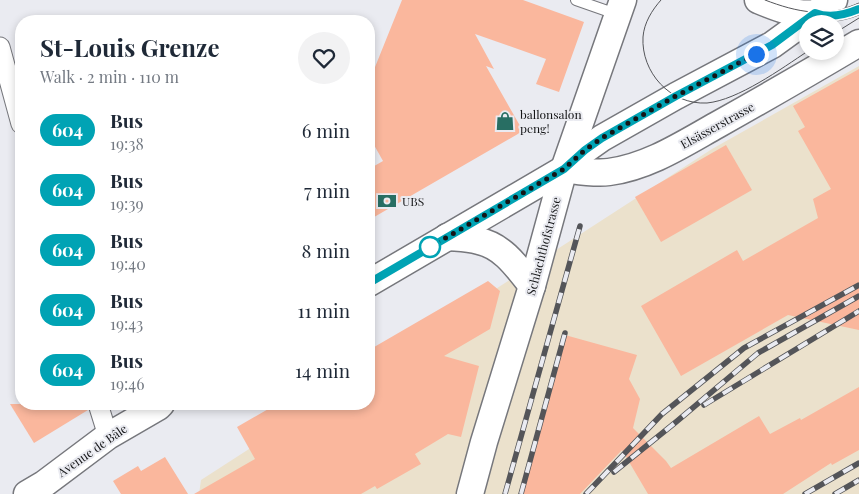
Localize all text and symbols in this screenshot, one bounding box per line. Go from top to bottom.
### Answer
map controls [799,15,844,60]
button: layers [799,15,844,60]
text: St-Louis Grenze [40,31,220,63]
button: heart [298,32,350,84]
your location [744,42,769,67]
text: Walk · 2 min · 110 m [40,66,179,87]
street label: Elsässerstrasse [677,98,757,152]
place label: ballonsalon peng! [520,106,582,136]
text: Bus [110,107,143,133]
shop icon: ballonsalon peng! [494,110,516,132]
text: 6 min [302,117,350,143]
text: 604 [52,118,83,142]
text: 19:38 [110,133,144,154]
text: Bus [110,167,143,193]
text: 7 min [304,177,350,203]
text: 604 [52,178,83,202]
bank icon: UBS [376,190,398,212]
text: 19:39 [110,193,144,214]
place label: UBS [402,193,424,209]
street label: Schlachthofstrasse [522,195,564,297]
text: Bus [110,227,143,253]
unlabelled marker [419,236,441,258]
text: 8 min [302,237,350,263]
text: 604 [52,238,83,262]
text: 19:40 [110,253,146,274]
text: Bus [110,287,143,313]
text: 11 min [297,297,350,323]
text: 604 [52,298,83,322]
text: 19:43 [110,313,143,334]
text: Bus [110,347,143,373]
text: 14 min [295,357,350,383]
text: 604 [52,358,83,382]
text: 19:46 [110,373,145,394]
street label: Avenue de Bâle [53,420,130,480]

